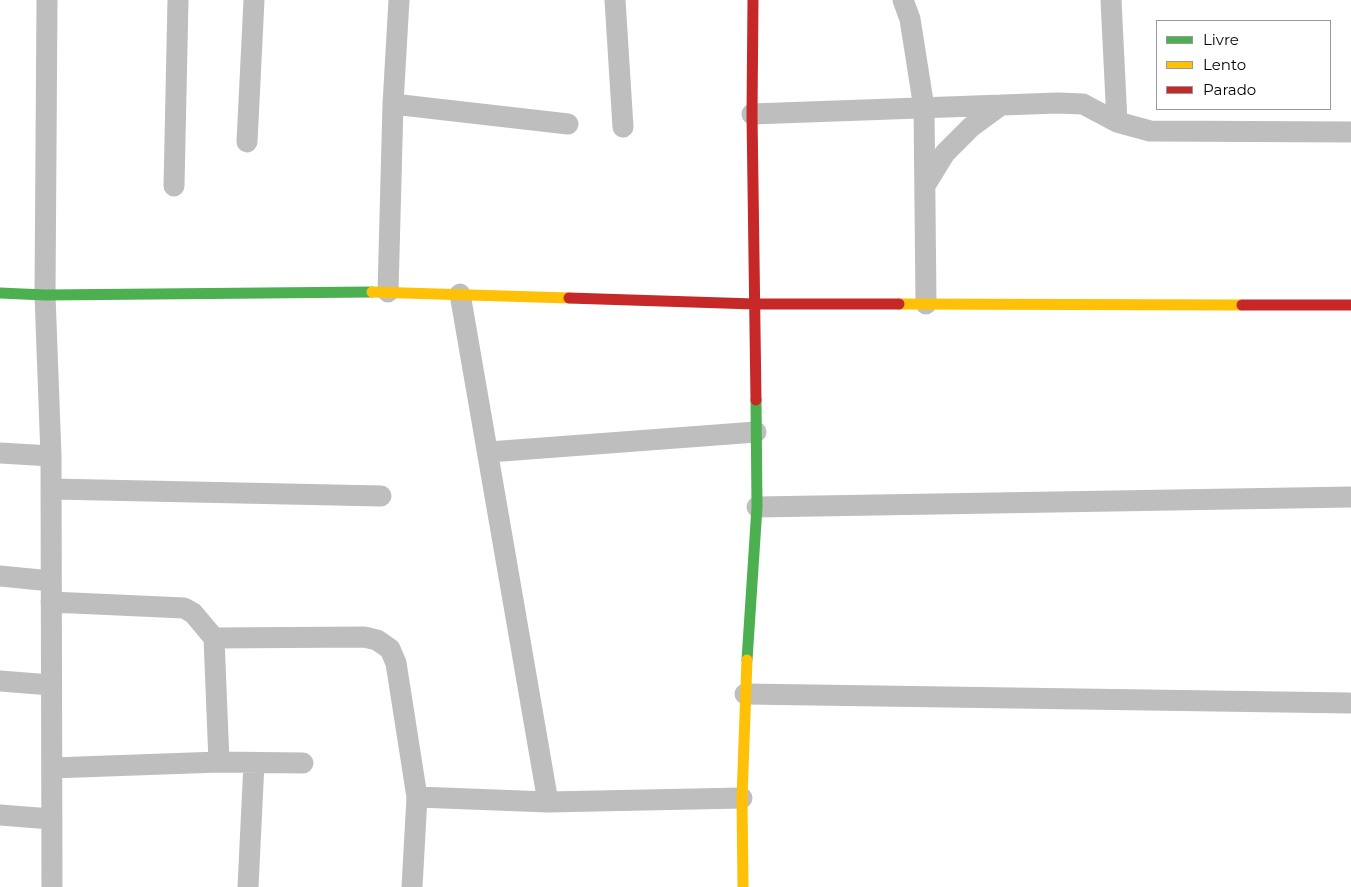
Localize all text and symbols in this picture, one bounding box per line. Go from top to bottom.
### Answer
legend [1156,20,1331,110]
text: Livre [1203,30,1239,49]
text: Lento [1203,55,1246,74]
text: Parado [1203,80,1256,99]

